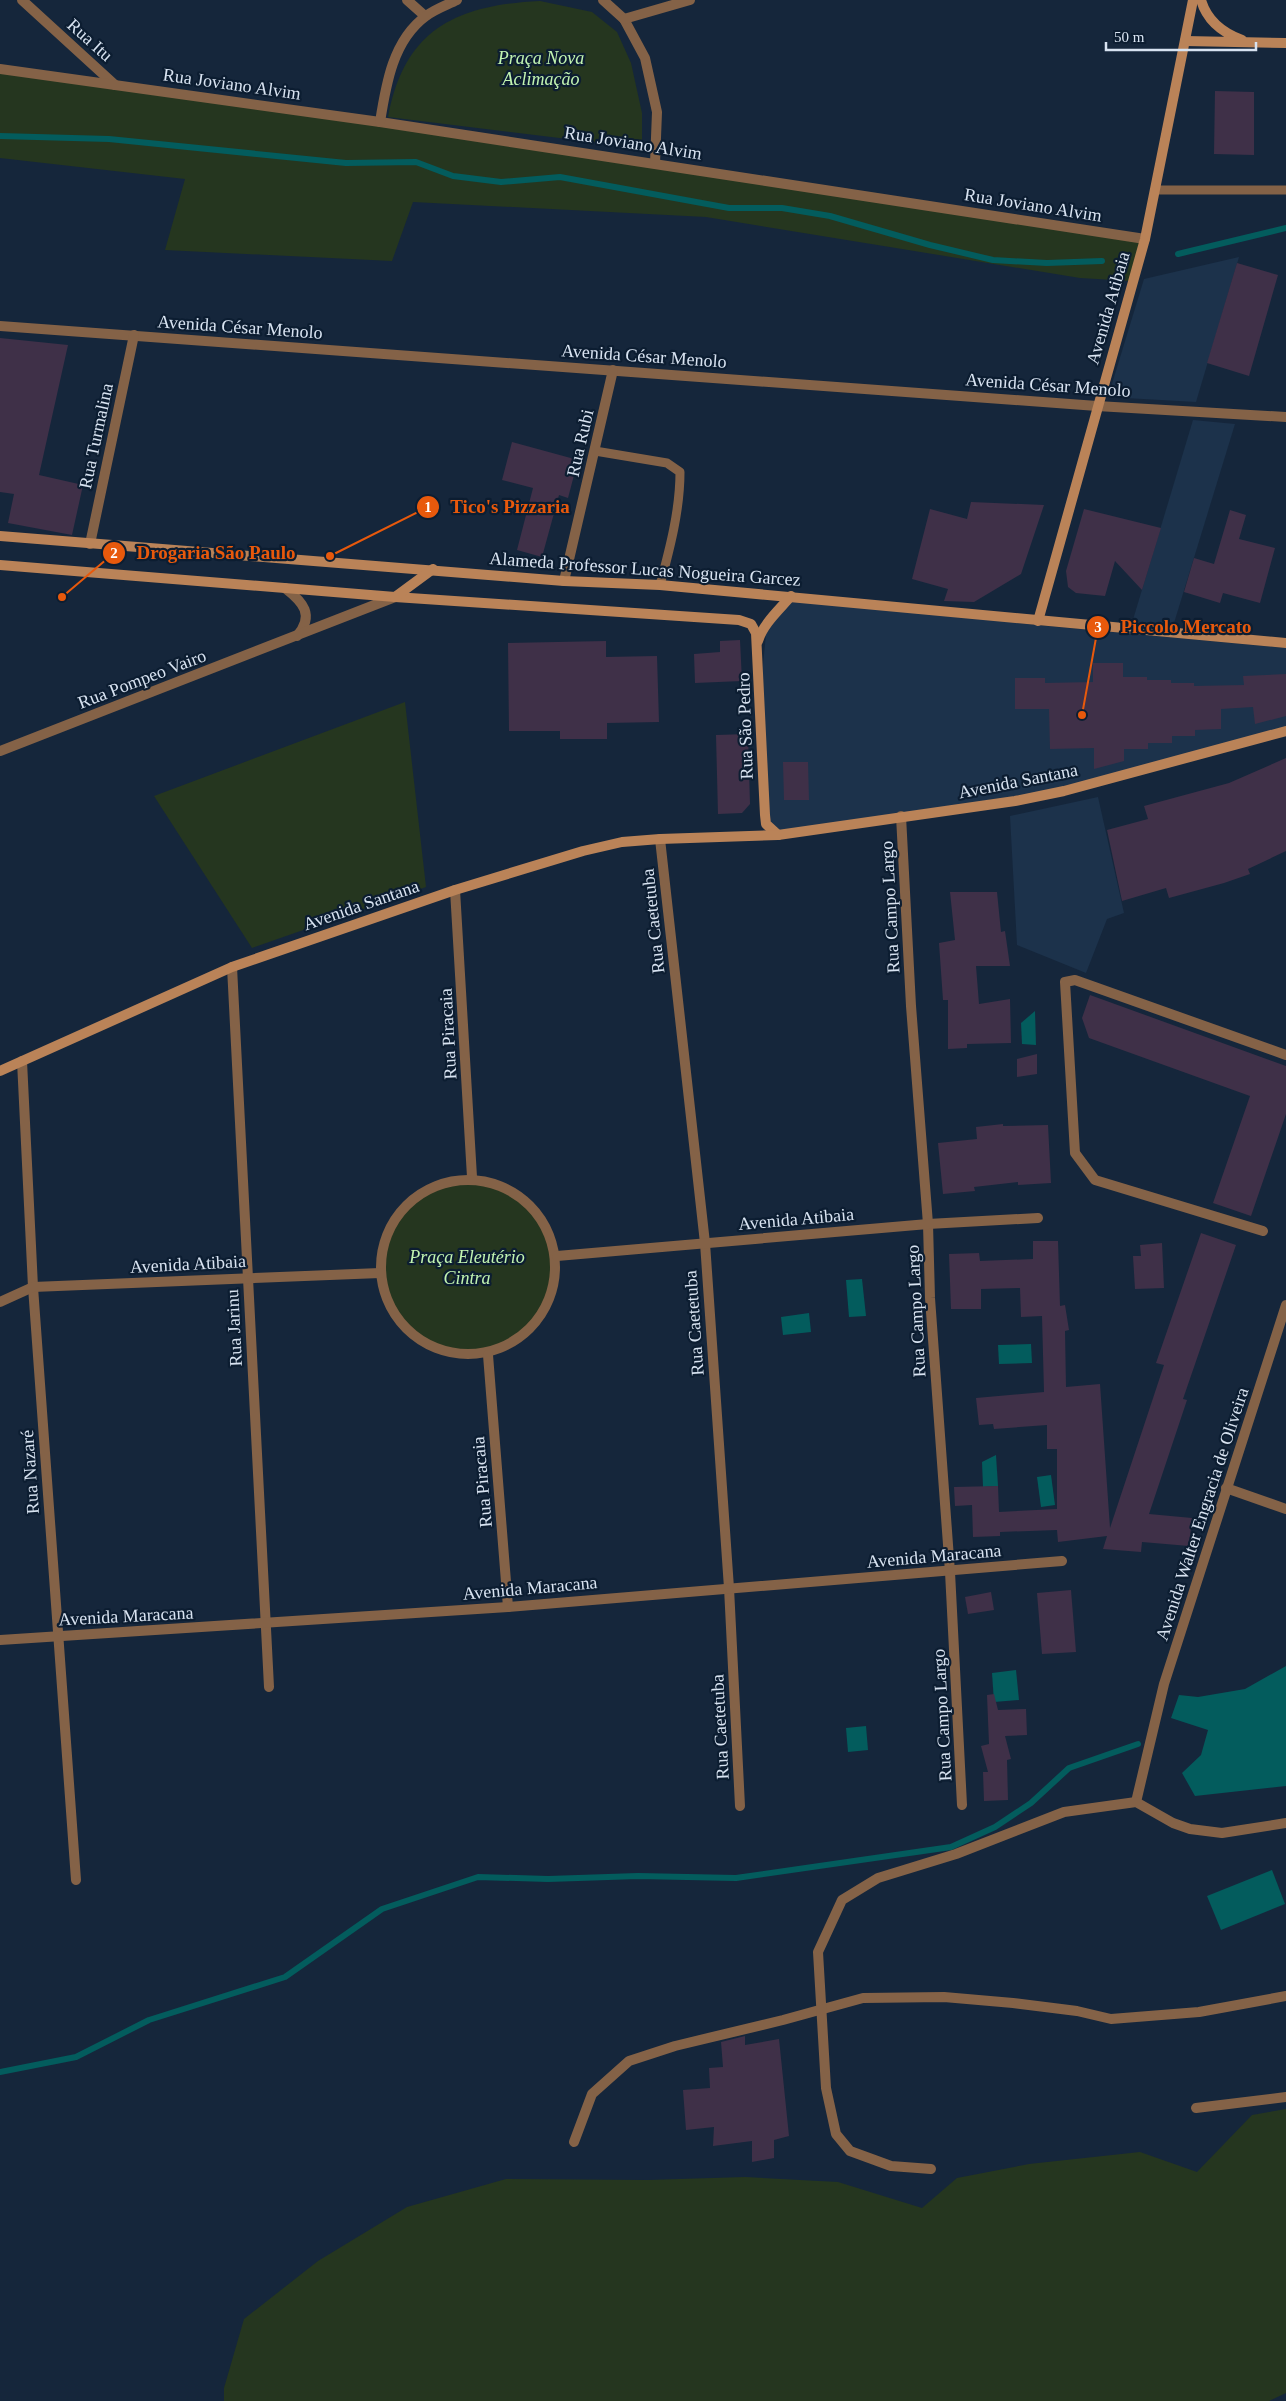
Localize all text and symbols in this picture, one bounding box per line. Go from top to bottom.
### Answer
street label: Rua Itu [63,15,117,65]
scale bar [1106,20,1256,52]
text: 50 m [1114,29,1145,45]
park label: Praça Nova Aclimação [497,48,584,89]
street label: Rua Joviano Alvim [162,64,302,104]
street label: Rua Joviano Alvim [563,122,703,164]
street label: Rua Joviano Alvim [963,184,1103,226]
street label: Avenida Atibaia [1082,249,1134,367]
street label: Avenida César Menolo [157,311,323,343]
street label: Avenida César Menolo [561,340,727,372]
street label: Avenida César Menolo [965,369,1131,401]
street label: Rua Turmalina [75,381,117,491]
street label: Rua Rubi [563,407,597,479]
callout: Tico's Pizzaria [415,490,580,524]
text: Tico's Pizzaria [450,496,570,517]
text: 1 [424,499,432,515]
callout: Drogaria São Paulo [102,536,306,570]
text: Drogaria São Paulo [136,542,296,563]
text: 2 [110,545,118,561]
street label: Alameda Professor Lucas Nogueira Garcez [489,548,801,590]
callout: Piccolo Mercato [1085,610,1261,644]
text: Piccolo Mercato [1121,616,1252,637]
text: 3 [1094,619,1102,635]
street label: Rua Pompeo Vairo [75,645,209,713]
street label: Rua São Pedro [733,672,757,780]
street label: Avenida Santana [957,760,1079,802]
street label: Rua Campo Largo [877,840,903,974]
street label: Rua Caetetuba [638,868,668,974]
street label: Avenida Santana [300,876,422,934]
street label: Rua Piracaia [436,988,460,1080]
street label: Avenida Atibaia [737,1204,855,1234]
street label: Rua Campo Largo [903,1244,929,1378]
park label: Praça Eleutério Cintra [408,1247,525,1288]
street label: Avenida Atibaia [129,1251,247,1277]
street label: Rua Caetetuba [680,1270,708,1376]
street label: Rua Jarinu [222,1289,246,1367]
street label: Avenida Walter Engracia de Oliveira [1152,1385,1252,1643]
street label: Rua Nazaré [17,1429,43,1515]
street label: Rua Piracaia [468,1436,496,1528]
street label: Avenida Maracana [866,1540,1002,1572]
street label: Avenida Maracana [462,1572,598,1604]
street label: Avenida Maracana [58,1602,194,1630]
street label: Rua Campo Largo [929,1648,955,1782]
street label: Rua Caetetuba [707,1674,733,1780]

